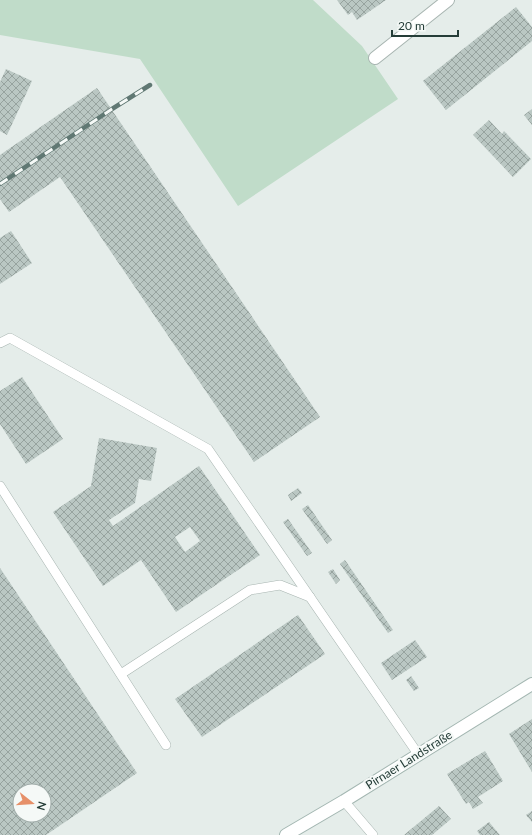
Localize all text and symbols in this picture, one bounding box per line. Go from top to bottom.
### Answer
scale bar [392,12,458,38]
text: 20 m [398,18,425,33]
street label: Pirnaer Landstraße [363,727,455,792]
north arrow [12,783,52,823]
text: N [35,800,49,812]

